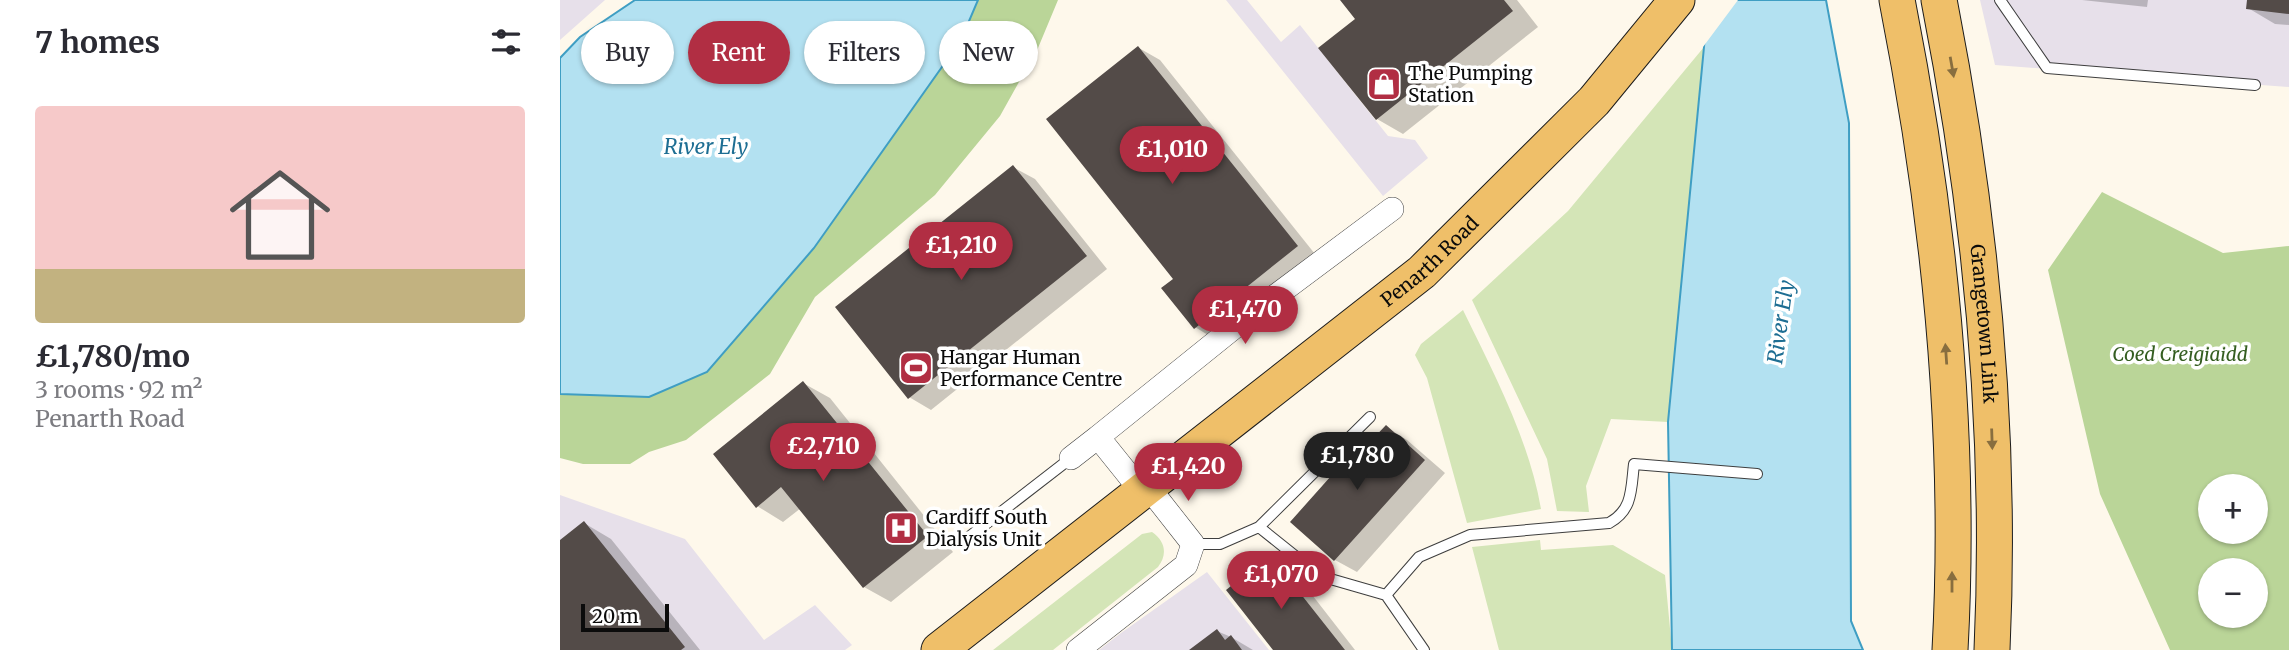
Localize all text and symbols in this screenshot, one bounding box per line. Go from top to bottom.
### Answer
chip: Buy [581,21,674,84]
chip: Rent [688,21,790,84]
chip: Filters [804,21,925,84]
chip: New [939,21,1038,84]
text: 7 homes [35,23,160,61]
icon: filters [487,23,525,61]
one-way arrow [1946,56,1957,78]
place label: The Pumping Station [1408,61,1533,107]
shop icon: The Pumping Station [1365,65,1403,103]
pin: £1,010 [1115,127,1229,186]
water label: River Ely [664,133,748,160]
text: £1,010 [1136,134,1208,163]
icon: home [217,152,343,278]
street label: Penarth Road [1376,211,1483,312]
pin: £1,210 [904,222,1018,282]
text: £1,210 [925,230,997,259]
street label: Grangetown Link [1965,243,2003,404]
water label: River Ely [1761,278,1800,366]
pin: £1,470 [1188,286,1302,346]
text: £1,470 [1208,294,1282,323]
text: £1,780/mo [35,337,190,375]
park label: Coed Creigiaidd [2112,342,2248,366]
one-way arrow [1940,343,1951,365]
place label: Hangar Human Performance Centre [940,345,1122,391]
sports icon: Hangar Human Performance Centre [897,349,935,387]
text: 3 rooms · 92 m² [35,375,202,404]
text: Penarth Road [35,404,185,433]
pin: £2,710 [766,424,880,483]
one-way arrow [1987,428,1998,450]
text: £2,710 [786,431,860,460]
pin: £1,780 [1300,433,1414,492]
text: £1,780 [1320,440,1394,469]
pin: £1,420 [1131,444,1245,503]
text: £1,420 [1150,451,1226,480]
map controls [2198,474,2268,628]
button: + [2198,474,2268,544]
place label: Cardiff South Dialysis Unit [926,505,1048,551]
hospital icon: Cardiff South Dialysis Unit [882,509,920,547]
pin: £1,070 [1224,552,1338,611]
button: − [2198,558,2268,628]
text: £1,070 [1243,559,1319,588]
one-way arrow [1946,571,1958,593]
scale bar [581,601,668,633]
text: 20 m [592,604,639,628]

